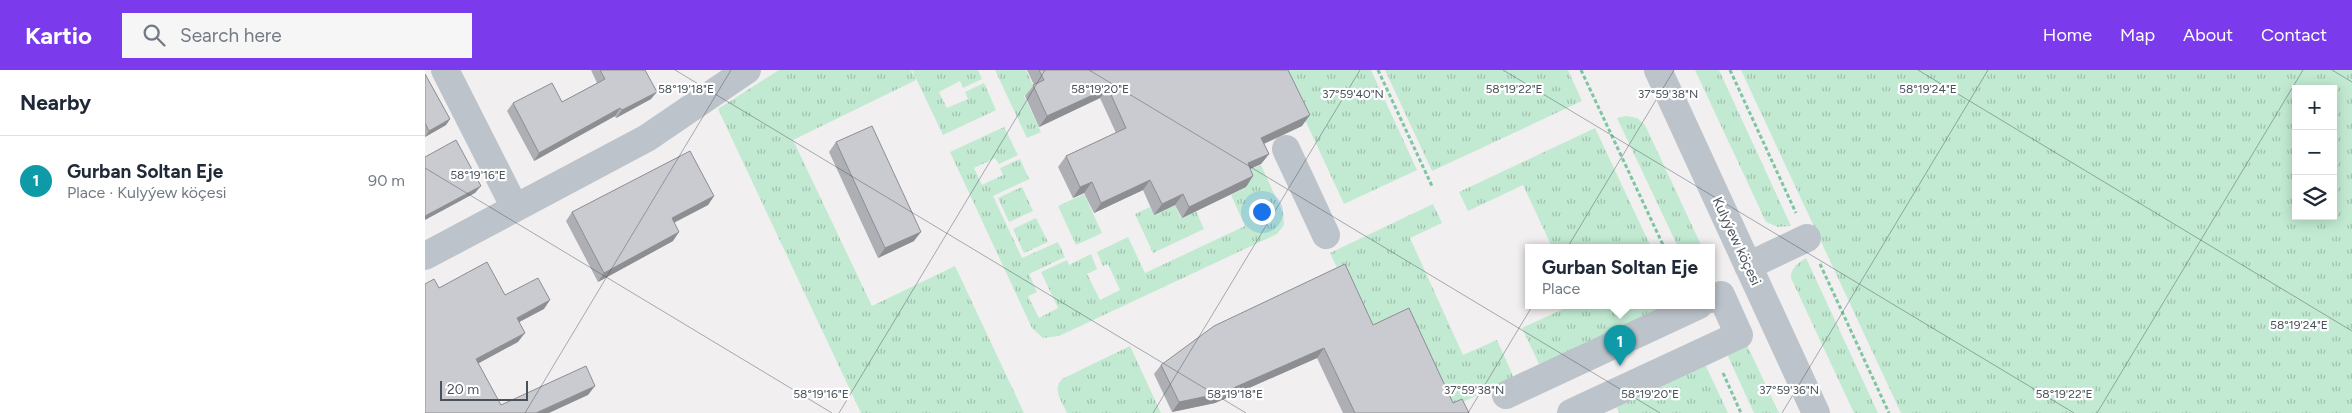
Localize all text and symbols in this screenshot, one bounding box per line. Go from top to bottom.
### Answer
search box [122,13,472,58]
text: Kartio [25,21,92,50]
icon: search [140,21,168,49]
text: Search here [180,24,282,47]
text: Home [2043,24,2092,46]
text: Map [2120,24,2155,46]
text: About [2183,24,2233,46]
text: Contact [2261,24,2327,46]
text: 58°19'18"E [658,82,714,96]
text: 58°19'20"E [1071,82,1129,96]
text: 58°19'22"E [1485,82,1543,96]
text: 58°19'24"E [1899,82,1957,96]
map controls [2292,85,2337,220]
button: + [2292,85,2337,130]
text: 37°59'40"N [1322,87,1384,101]
text: 37°59'38"N [1638,87,1698,101]
text: Nearby [20,90,91,115]
button: − [2292,130,2337,175]
text: Gurban Soltan Eje [67,160,223,183]
text: 58°19'16"E [450,168,506,182]
text: 1 [33,171,39,190]
text: 90 m [368,171,405,190]
button: layers [2292,175,2337,220]
text: Place · Kulyýew köçesi [67,183,227,202]
street label: Kulyýew köçesi [1709,194,1764,288]
your location [1249,199,1275,225]
popup [1525,244,1715,309]
text: Gurban Soltan Eje [1542,256,1698,279]
text: Place [1542,279,1580,298]
text: 58°19'24"E [2270,318,2328,332]
pin: 1 [1604,325,1636,366]
scale bar [440,378,527,401]
text: 20 m [447,381,479,398]
text: 37°59'38"N [1444,383,1504,397]
text: 37°59'36"N [1759,383,1819,397]
text: 58°19'16"E [793,387,849,401]
text: 58°19'18"E [1207,387,1263,401]
text: 58°19'20"E [1621,387,1679,401]
text: 58°19'22"E [2035,387,2093,401]

